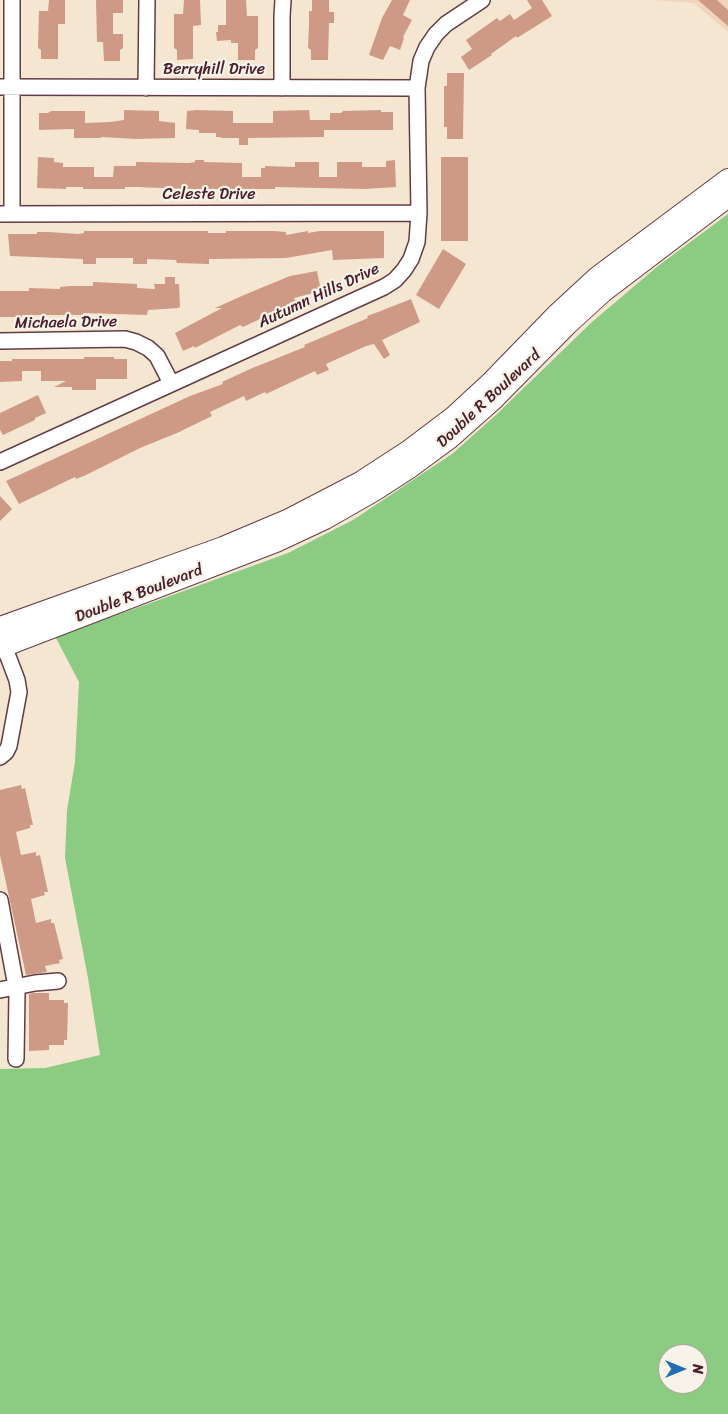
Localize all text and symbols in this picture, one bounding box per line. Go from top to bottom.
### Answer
street label: Berryhill Drive [163,60,265,80]
street label: Celeste Drive [163,185,255,205]
street label: Autumn Hills Drive [255,259,383,333]
street label: Michaela Drive [15,313,117,333]
street label: Double R Boulevard [433,346,545,452]
street label: Double R Boulevard [73,561,205,627]
north arrow [658,1344,708,1394]
text: N [685,1364,710,1374]

